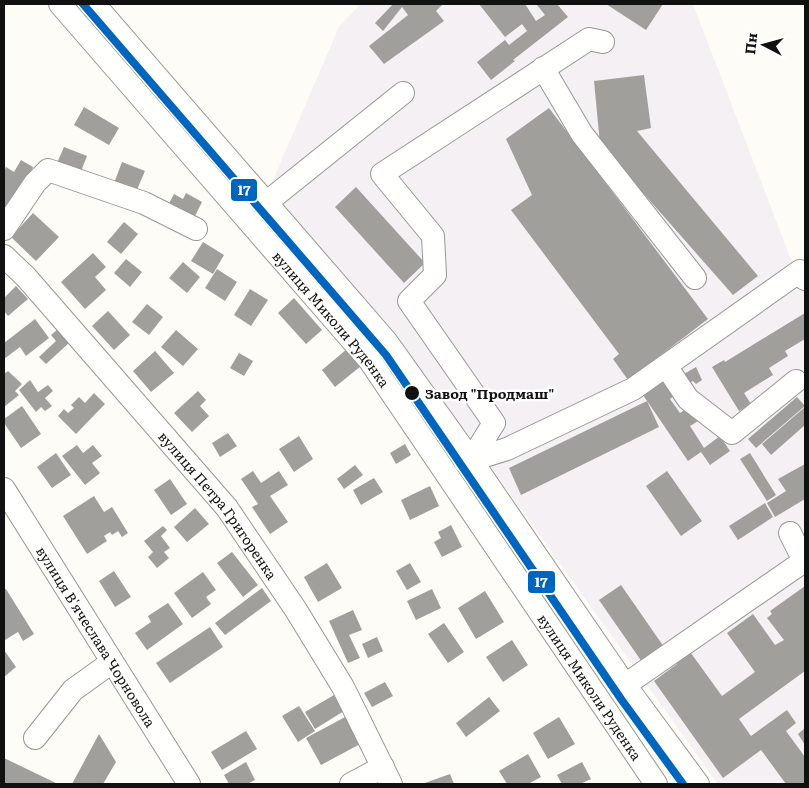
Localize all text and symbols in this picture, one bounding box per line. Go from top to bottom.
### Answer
north arrow [739,20,789,70]
text: Пн [739,32,761,55]
line badge: 17 [230,178,258,202]
text: 17 [238,179,251,199]
street label: вулиця Миколи Руденка [269,246,395,391]
place label: Завод "Продмаш" [425,383,554,403]
marker: Завод "Продмаш" [403,384,421,402]
street label: вулиця Петра Григоренка [154,427,283,584]
street label: вулиця В'ячеслава Чорновола [32,542,161,731]
line badge: 17 [527,570,556,594]
text: 17 [535,571,548,591]
street label: вулиця Миколи Руденка [534,610,647,764]

